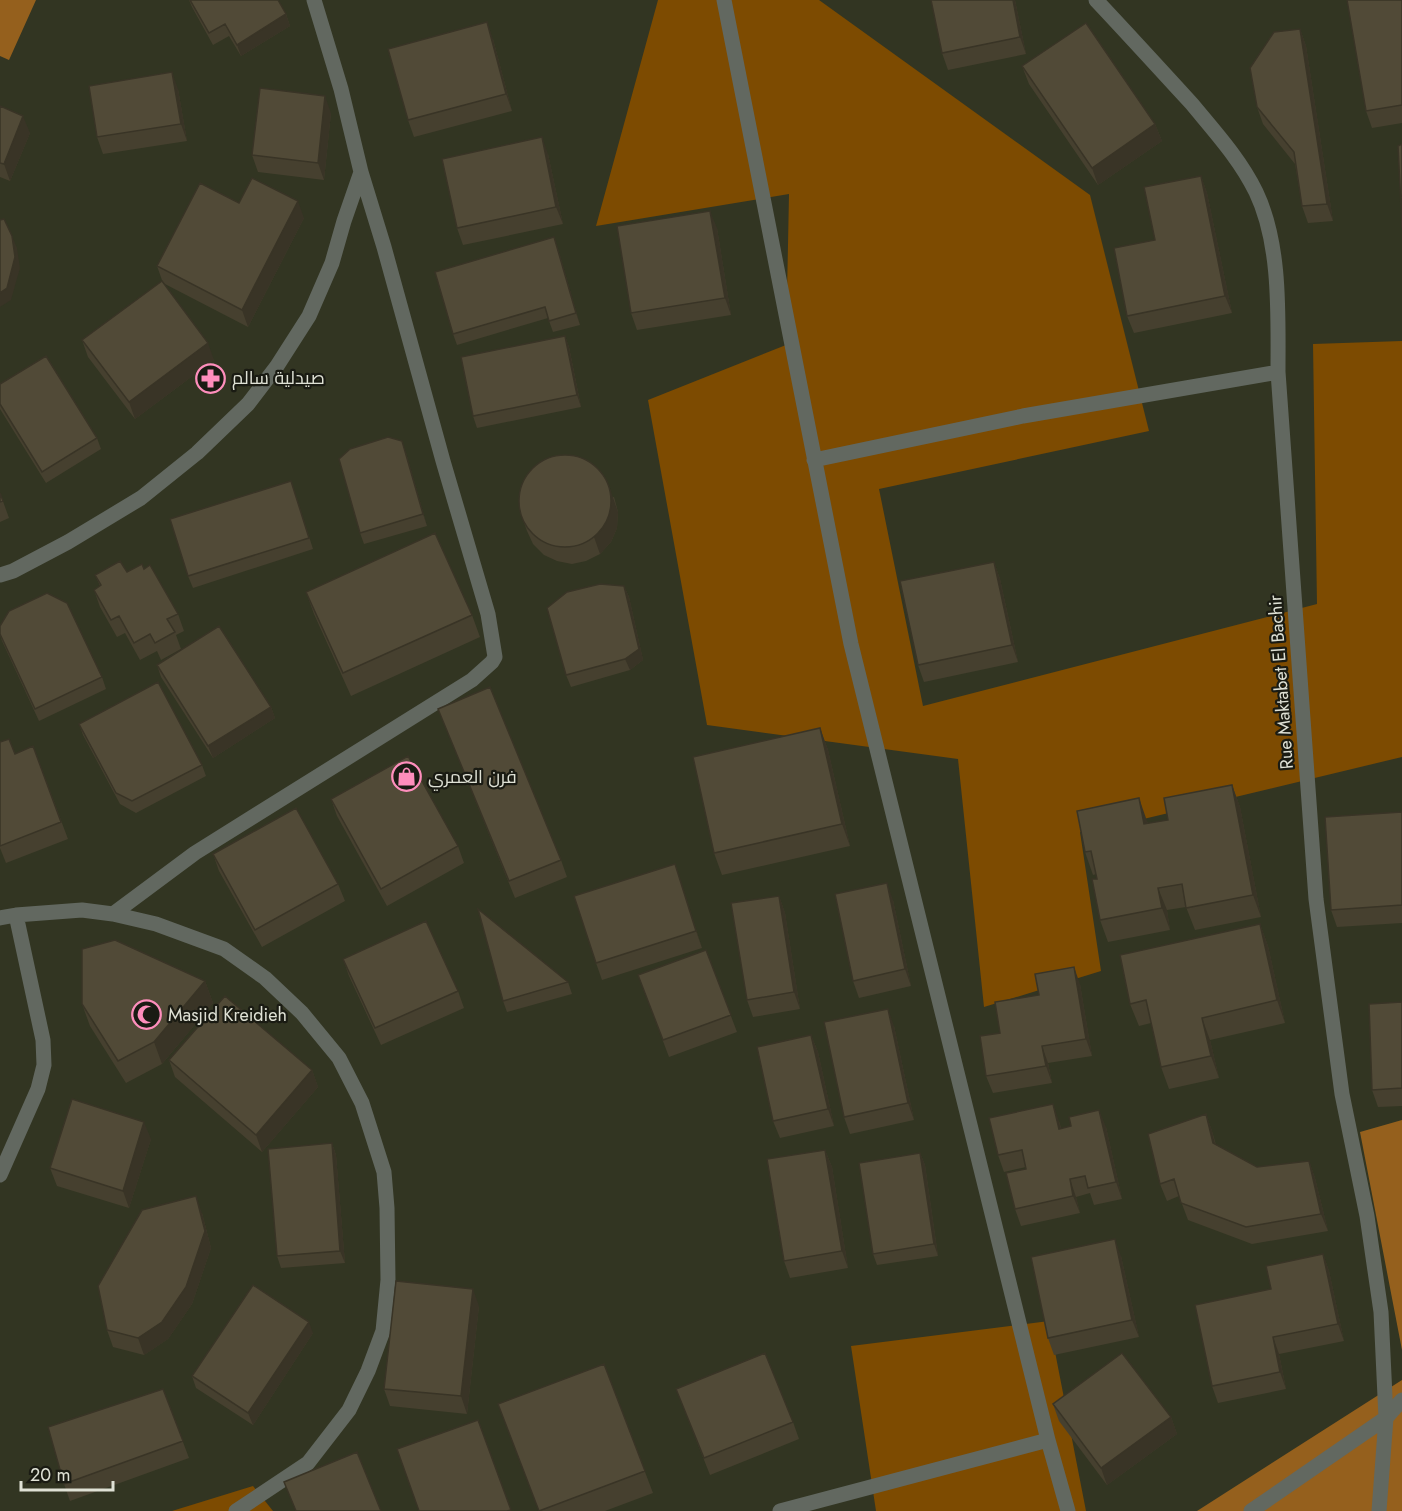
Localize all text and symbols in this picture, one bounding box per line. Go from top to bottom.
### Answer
pharmacy icon: صيدلية سالم [195,362,227,394]
place label: صيدلية سالم [232,365,325,391]
street label: Rue Maktabet El Bachir [1262,593,1300,770]
shop icon: فرن العمري [391,761,423,793]
place label: فرن العمري [428,764,517,791]
mosque icon: Masjid Kreidieh [131,999,163,1031]
place label: Masjid Kreidieh [168,1002,287,1028]
scale bar [21,1454,112,1492]
text: 20 m [30,1462,70,1488]

